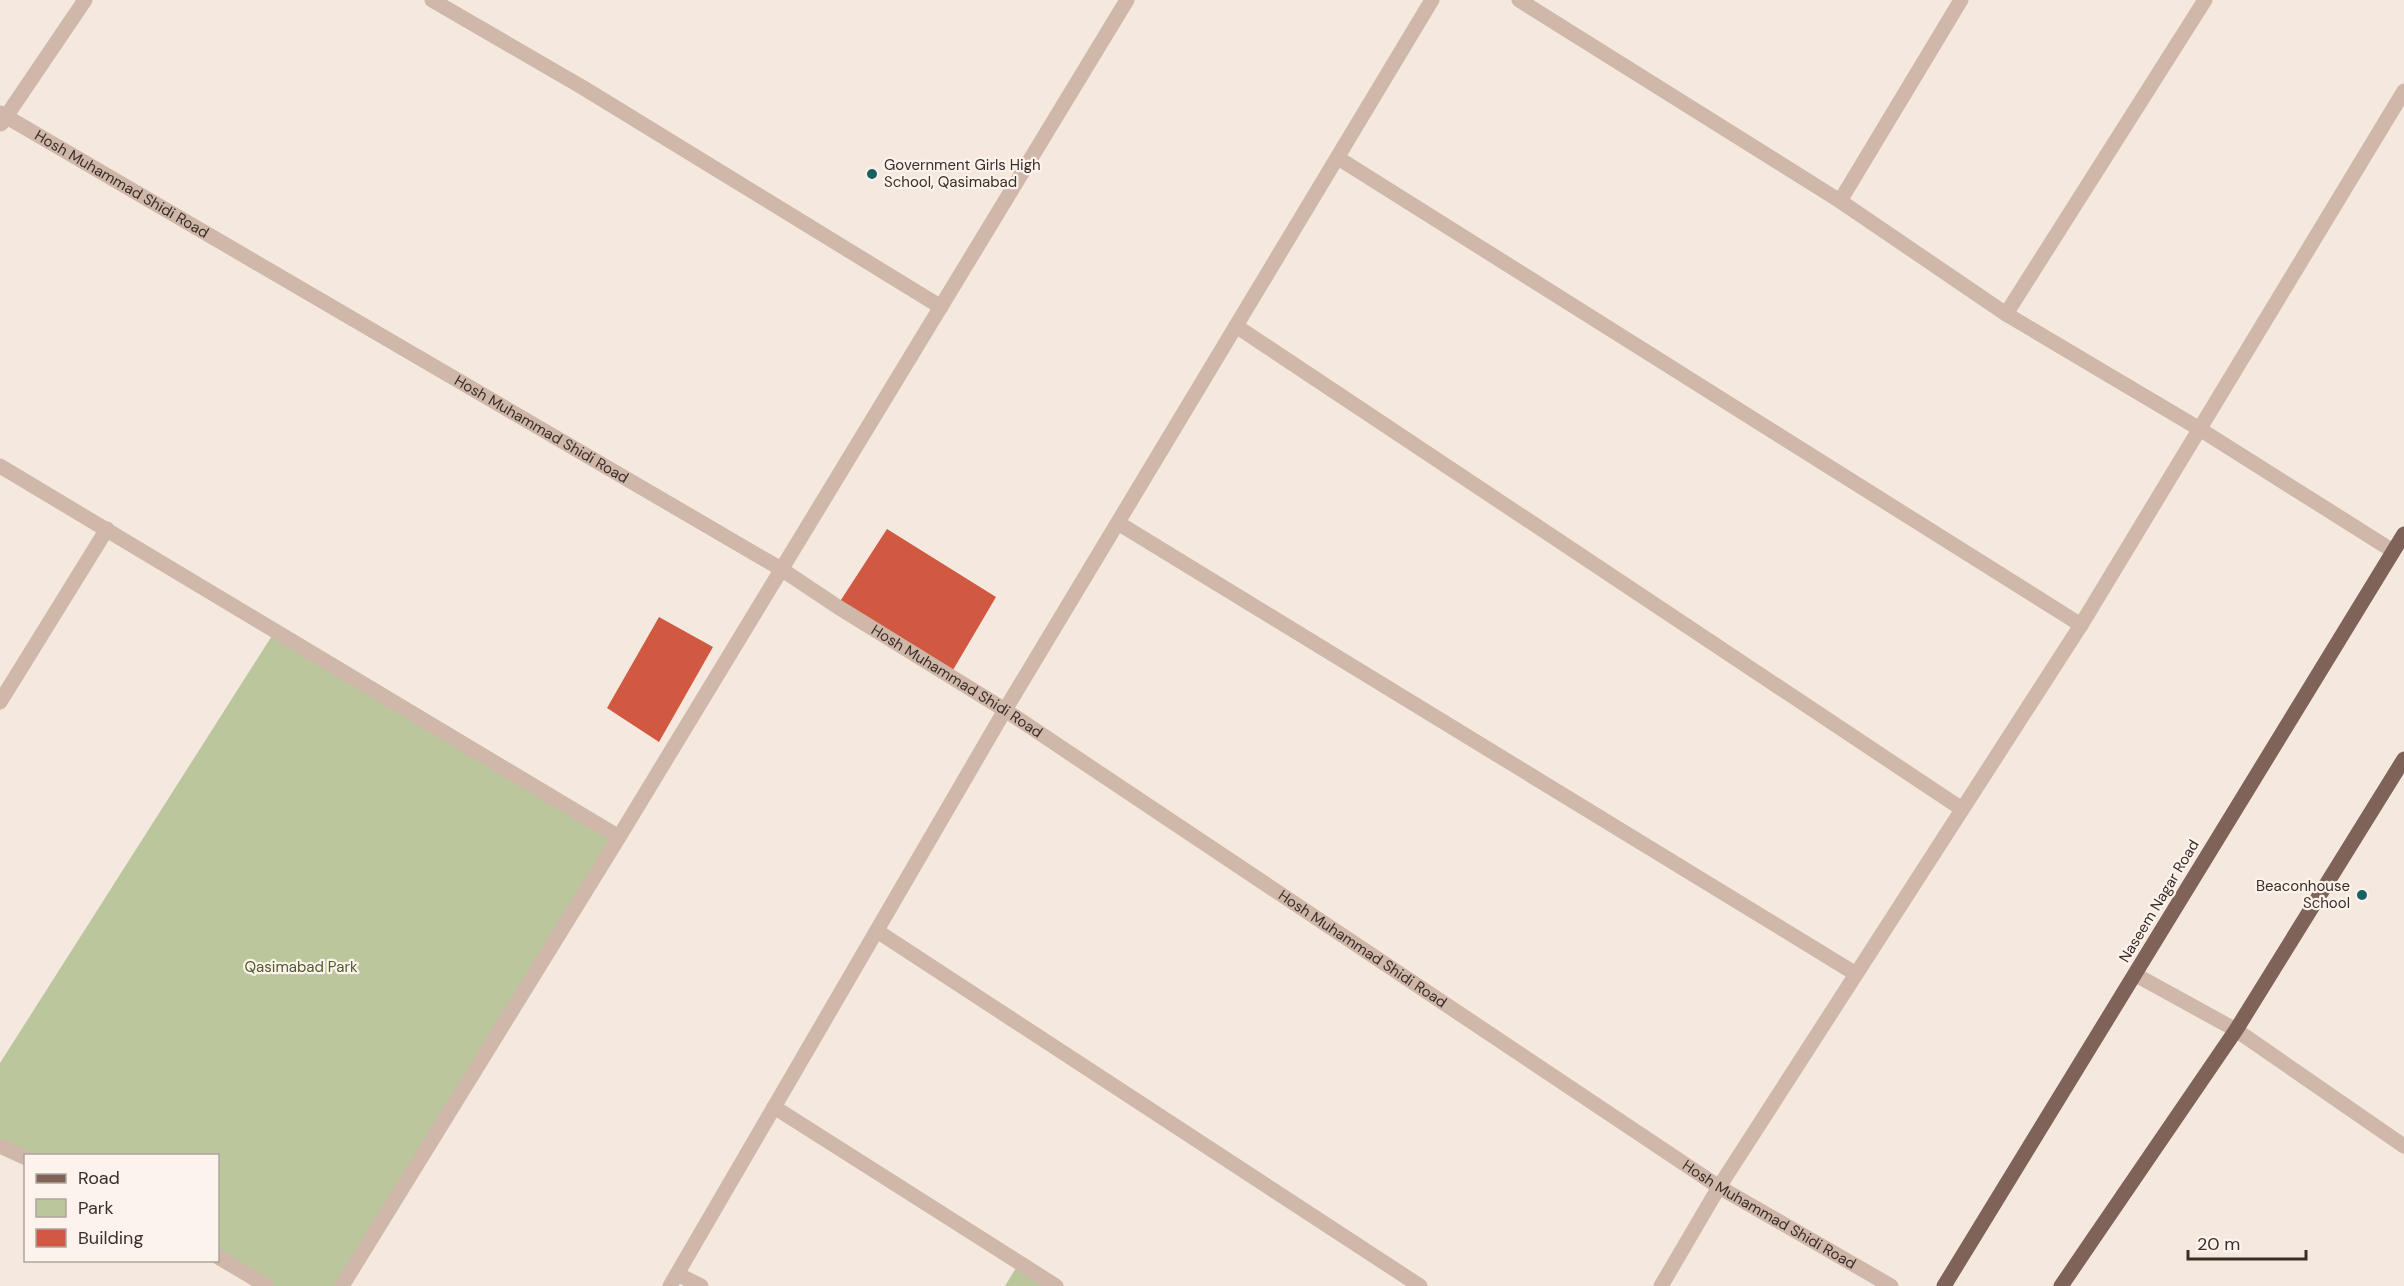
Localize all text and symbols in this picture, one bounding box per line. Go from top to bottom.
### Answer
street label: Hosh Muhammad Shidi Road [31,125,213,243]
place label: Government Girls High School, Qasimabad [884,155,1041,192]
marker: Government Girls High School, Qasimabad [865,167,879,181]
street label: Hosh Muhammad Shidi Road [451,370,632,488]
street label: Hosh Muhammad Shidi Road [867,620,1046,742]
street label: Naseem Nagar Road [2114,836,2204,966]
place label: Beaconhouse School [2256,876,2350,913]
street label: Hosh Muhammad Shidi Road [1274,885,1451,1012]
marker: Beaconhouse School [2355,888,2369,902]
park label: Qasimabad Park [245,957,358,977]
legend [24,1154,219,1262]
street label: Hosh Muhammad Shidi Road [1678,1155,1860,1274]
text: Road [78,1166,120,1190]
text: Park [78,1196,114,1220]
scale bar [2188,1223,2306,1261]
text: Building [78,1226,143,1250]
text: 20 m [2197,1232,2240,1256]

